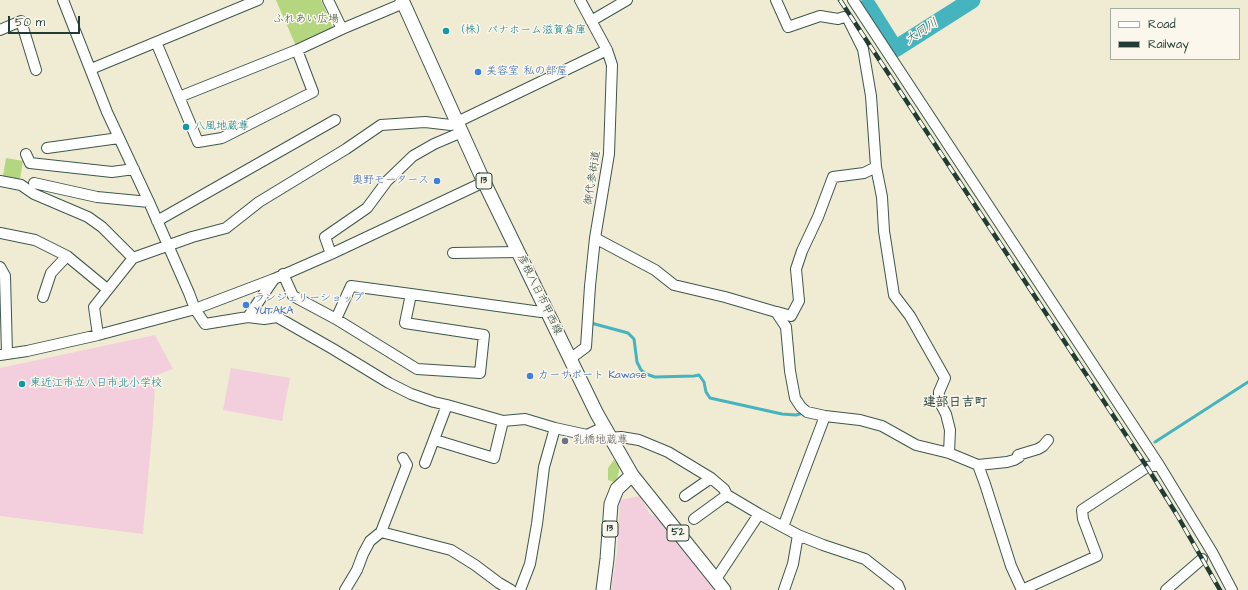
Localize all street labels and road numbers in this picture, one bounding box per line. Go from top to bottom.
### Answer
street label: 御代参街道 [582,150,604,206]
road number: 13 [476,173,492,189]
street label: 彦根八日市甲西線 [514,253,564,337]
road number: 13 [602,521,618,537]
road number: 52 [667,525,689,541]

